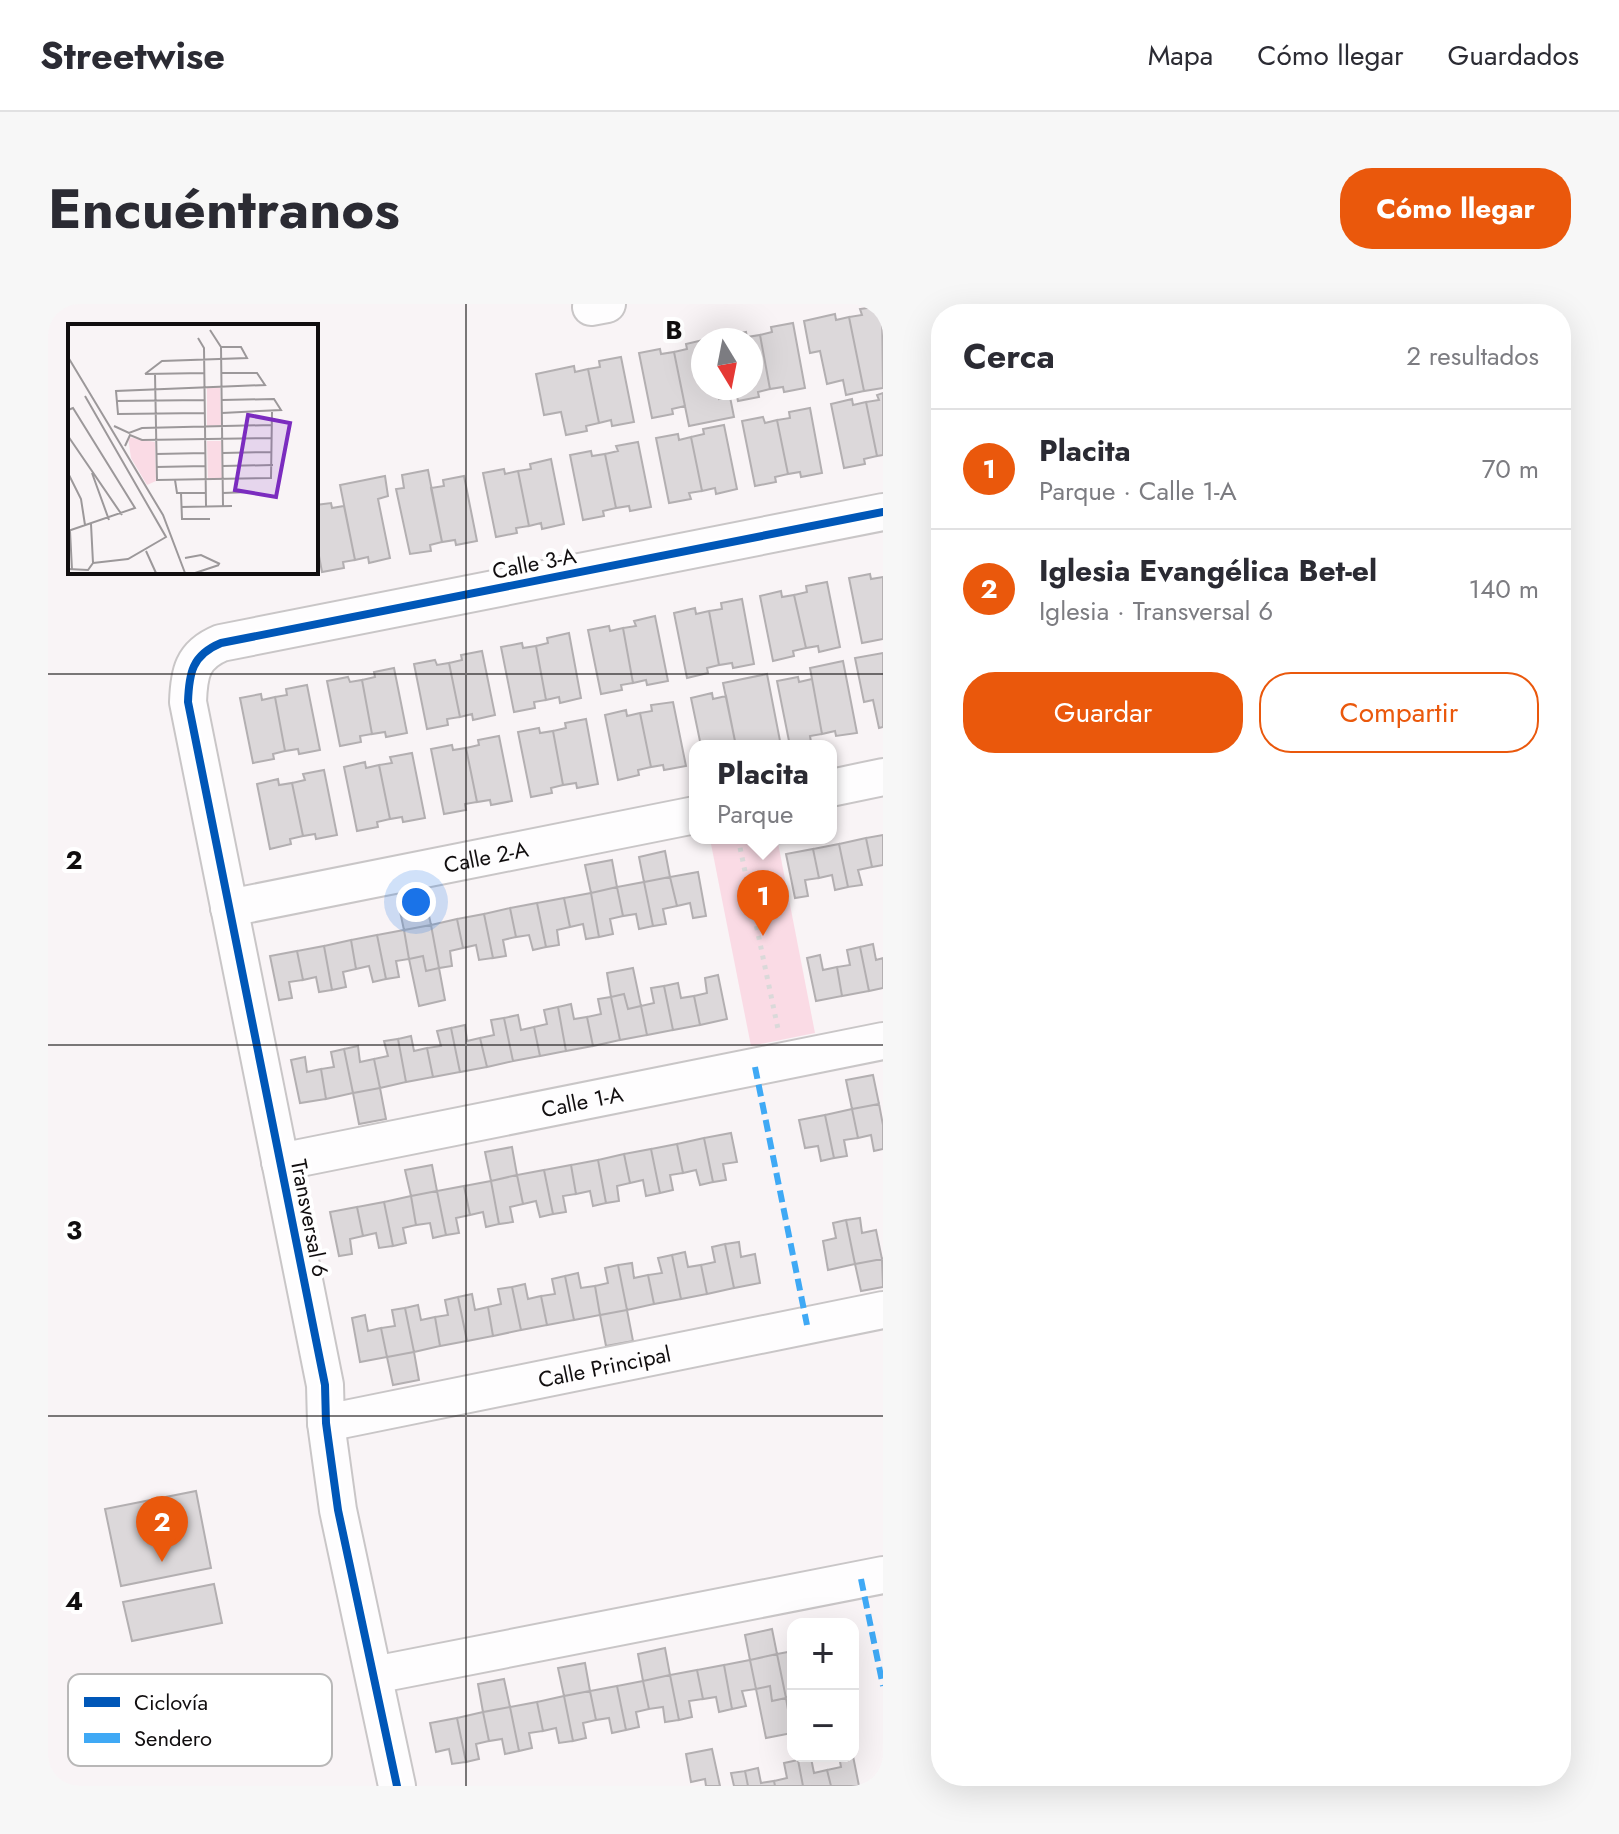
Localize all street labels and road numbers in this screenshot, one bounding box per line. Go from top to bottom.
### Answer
street label: Calle 3-A [489,539,579,587]
street label: Calle 2-A [441,833,531,881]
street label: Calle 1-A [538,1077,626,1125]
street label: Transversal 6 [283,1157,337,1279]
street label: Calle Principal [535,1337,674,1396]

